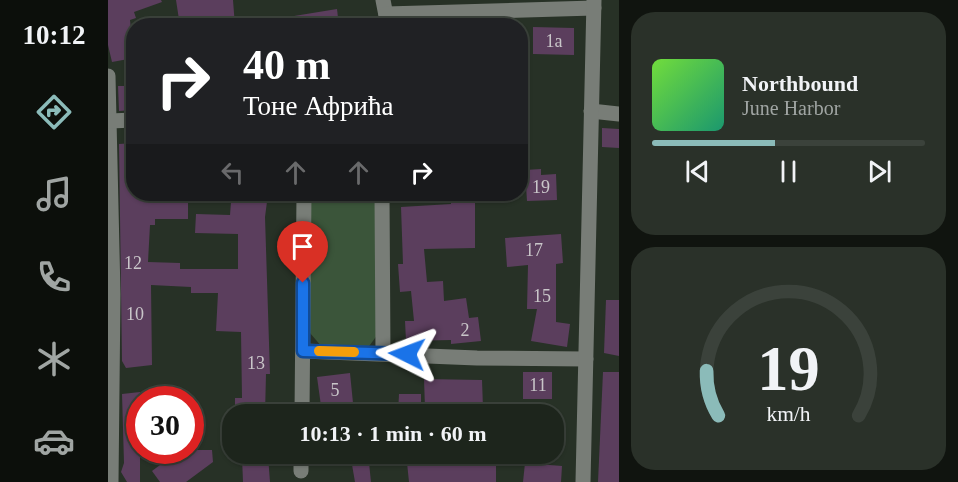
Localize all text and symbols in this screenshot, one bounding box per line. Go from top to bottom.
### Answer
text: 10:12 [23,20,86,50]
house number: 1a [546,31,563,51]
icon: right [144,42,222,120]
text: 40 m [243,42,331,88]
text: Northbound [742,71,858,96]
icon: directions [33,91,75,133]
text: Тоне Афрића [243,91,394,121]
text: June Harbor [742,97,840,119]
icon: previous [681,155,714,188]
icon: pause [772,155,805,188]
icon: next [863,155,896,188]
icon: left [216,156,249,189]
icon: ahead [279,156,312,189]
icon: ahead [342,156,375,189]
icon: right [405,156,438,189]
icon: music [33,173,75,215]
house number: 19 [532,177,550,197]
pin [277,221,328,283]
icon: arrive [286,230,319,263]
house number: 17 [525,240,543,260]
house number: 12 [124,253,142,273]
icon: phone [33,256,75,298]
house number: 15 [533,286,551,306]
house number: 10 [126,304,144,324]
house number: 2 [461,320,470,340]
position arrow [375,322,439,386]
text: 19 [757,334,820,403]
icon: climate [33,338,75,380]
house number: 13 [247,353,265,373]
house number: 11 [529,375,547,395]
house number: 5 [331,380,340,400]
speed limit sign: 30 [126,386,204,464]
text: km/h [766,402,811,426]
icon: car [33,420,75,462]
text: 10:13 · 1 min · 60 m [300,421,487,446]

